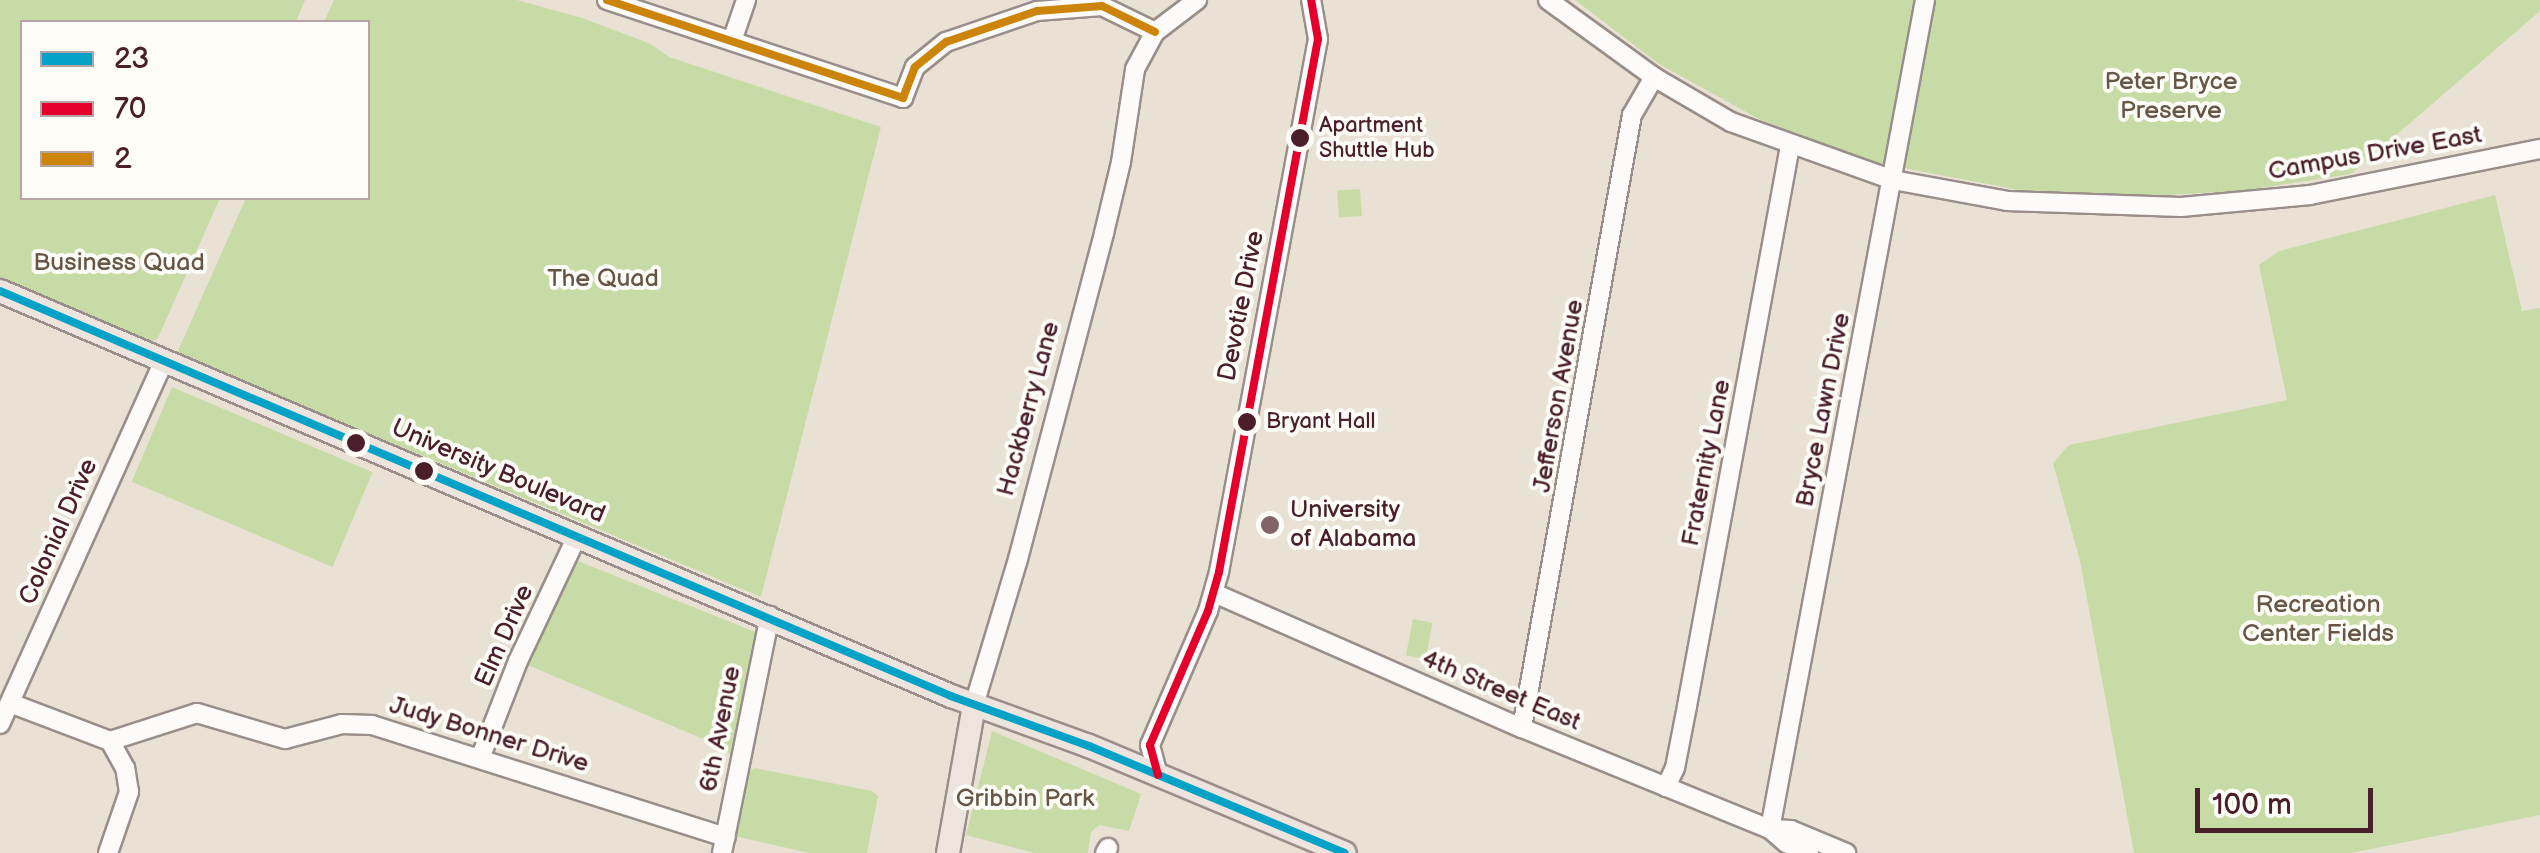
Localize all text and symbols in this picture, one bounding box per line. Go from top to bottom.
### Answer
legend [20,20,370,200]
text: 23 [114,41,150,77]
park label: Peter Bryce Preserve [2104,68,2238,127]
text: 70 [114,91,146,127]
place label: Apartment Shuttle Hub [1319,112,1435,164]
street label: Campus Drive East [2266,120,2484,188]
marker: Apartment Shuttle Hub [1290,128,1310,148]
text: 2 [114,141,132,177]
street label: Devotie Drive [1213,228,1271,384]
park label: Business Quad [33,248,205,278]
park label: The Quad [547,264,659,294]
street label: Jefferson Avenue [1527,297,1591,495]
street label: Bryce Lawn Drive [1790,310,1858,510]
street label: Hackberry Lane [991,318,1067,500]
street label: Fraternity Lane [1676,376,1738,550]
place label: Bryant Hall [1266,409,1375,435]
marker: Bryant Hall [1237,412,1257,432]
street label: University Boulevard [386,413,610,531]
unlabelled marker [346,433,366,453]
street label: Colonial Drive [13,454,105,610]
unlabelled marker [414,461,434,481]
place label: University of Alabama [1290,496,1416,555]
marker: University of Alabama [1259,514,1281,536]
street label: Elm Drive [469,580,541,692]
park label: Recreation Center Fields [2242,591,2394,650]
street label: 4th Street East [1417,644,1585,738]
street label: 6th Avenue [694,664,748,794]
street label: Judy Bonner Drive [385,690,593,780]
scale bar [2200,768,2378,830]
park label: Gribbin Park [956,784,1094,814]
text: 100 m [2212,787,2292,823]

